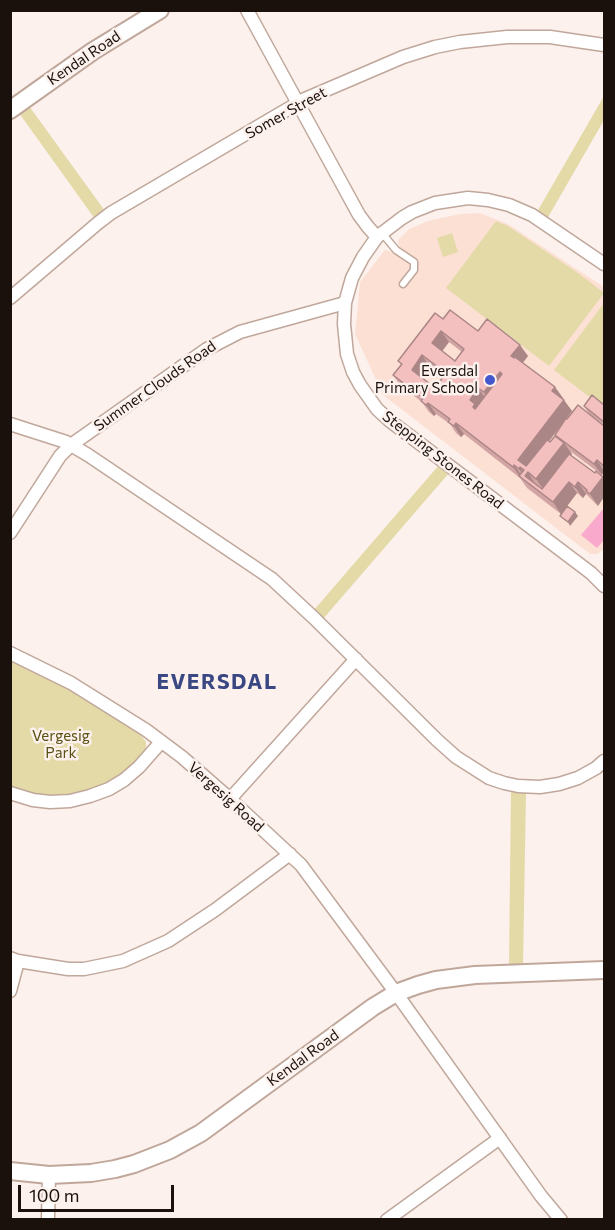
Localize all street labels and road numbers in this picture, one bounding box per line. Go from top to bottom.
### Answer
street label: Kendal Road [44,27,124,89]
street label: Somer Street [242,83,330,143]
street label: Summer Clouds Road [90,337,220,435]
street label: Stepping Stones Road [379,407,507,513]
street label: Vergesig Road [184,758,268,836]
street label: Kendal Road [264,1026,342,1090]

